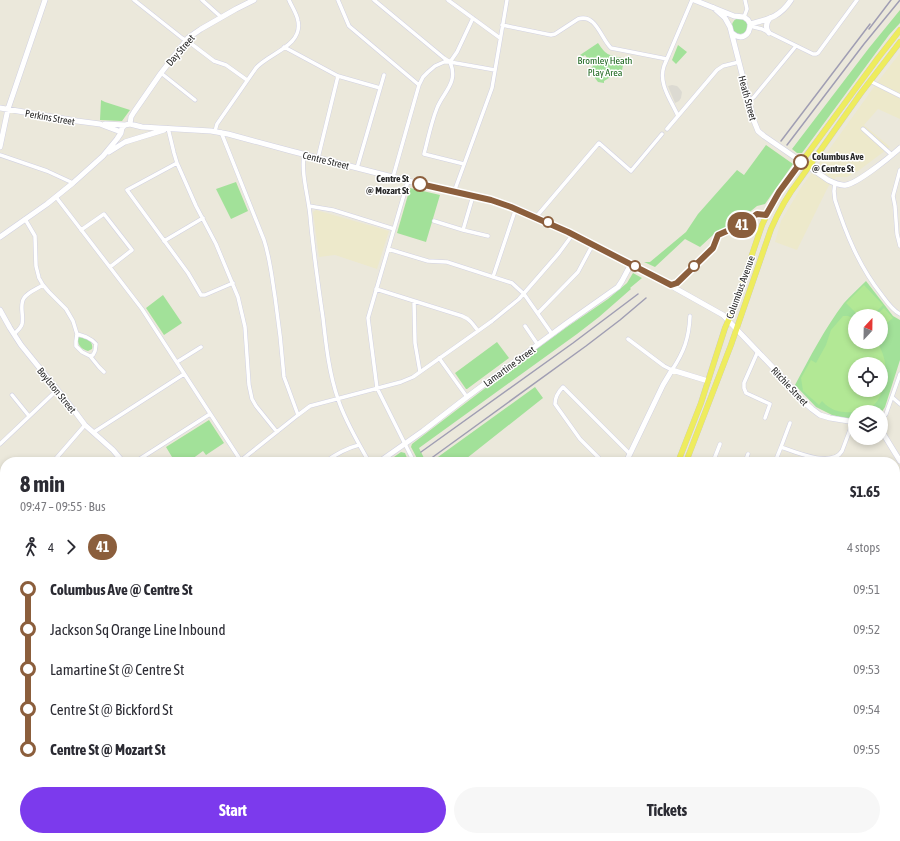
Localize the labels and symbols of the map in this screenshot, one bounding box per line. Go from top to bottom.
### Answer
street label: Day Street [164,32,197,68]
park label: Bromley Heath Play Area [578,55,633,78]
street label: Heath Street [736,74,759,122]
street label: Perkins Street [24,108,76,127]
street label: Centre Street [301,149,350,172]
place label: Columbus Ave @ Centre St [812,151,864,174]
marker: Columbus Ave @ Centre St [793,154,809,170]
place label: Centre St @ Mozart St [366,173,409,196]
marker: Centre St @ Mozart St [412,176,428,192]
line badge: 41 [724,212,760,238]
unlabelled marker [542,216,554,228]
street label: Columbus Avenue [724,254,757,320]
unlabelled marker [629,260,641,272]
unlabelled marker [688,260,700,272]
north arrow [848,309,888,349]
street label: Lamartine Street [481,344,537,389]
street label: Boylston Street [35,365,78,415]
street label: Ritchie Street [769,365,810,408]

